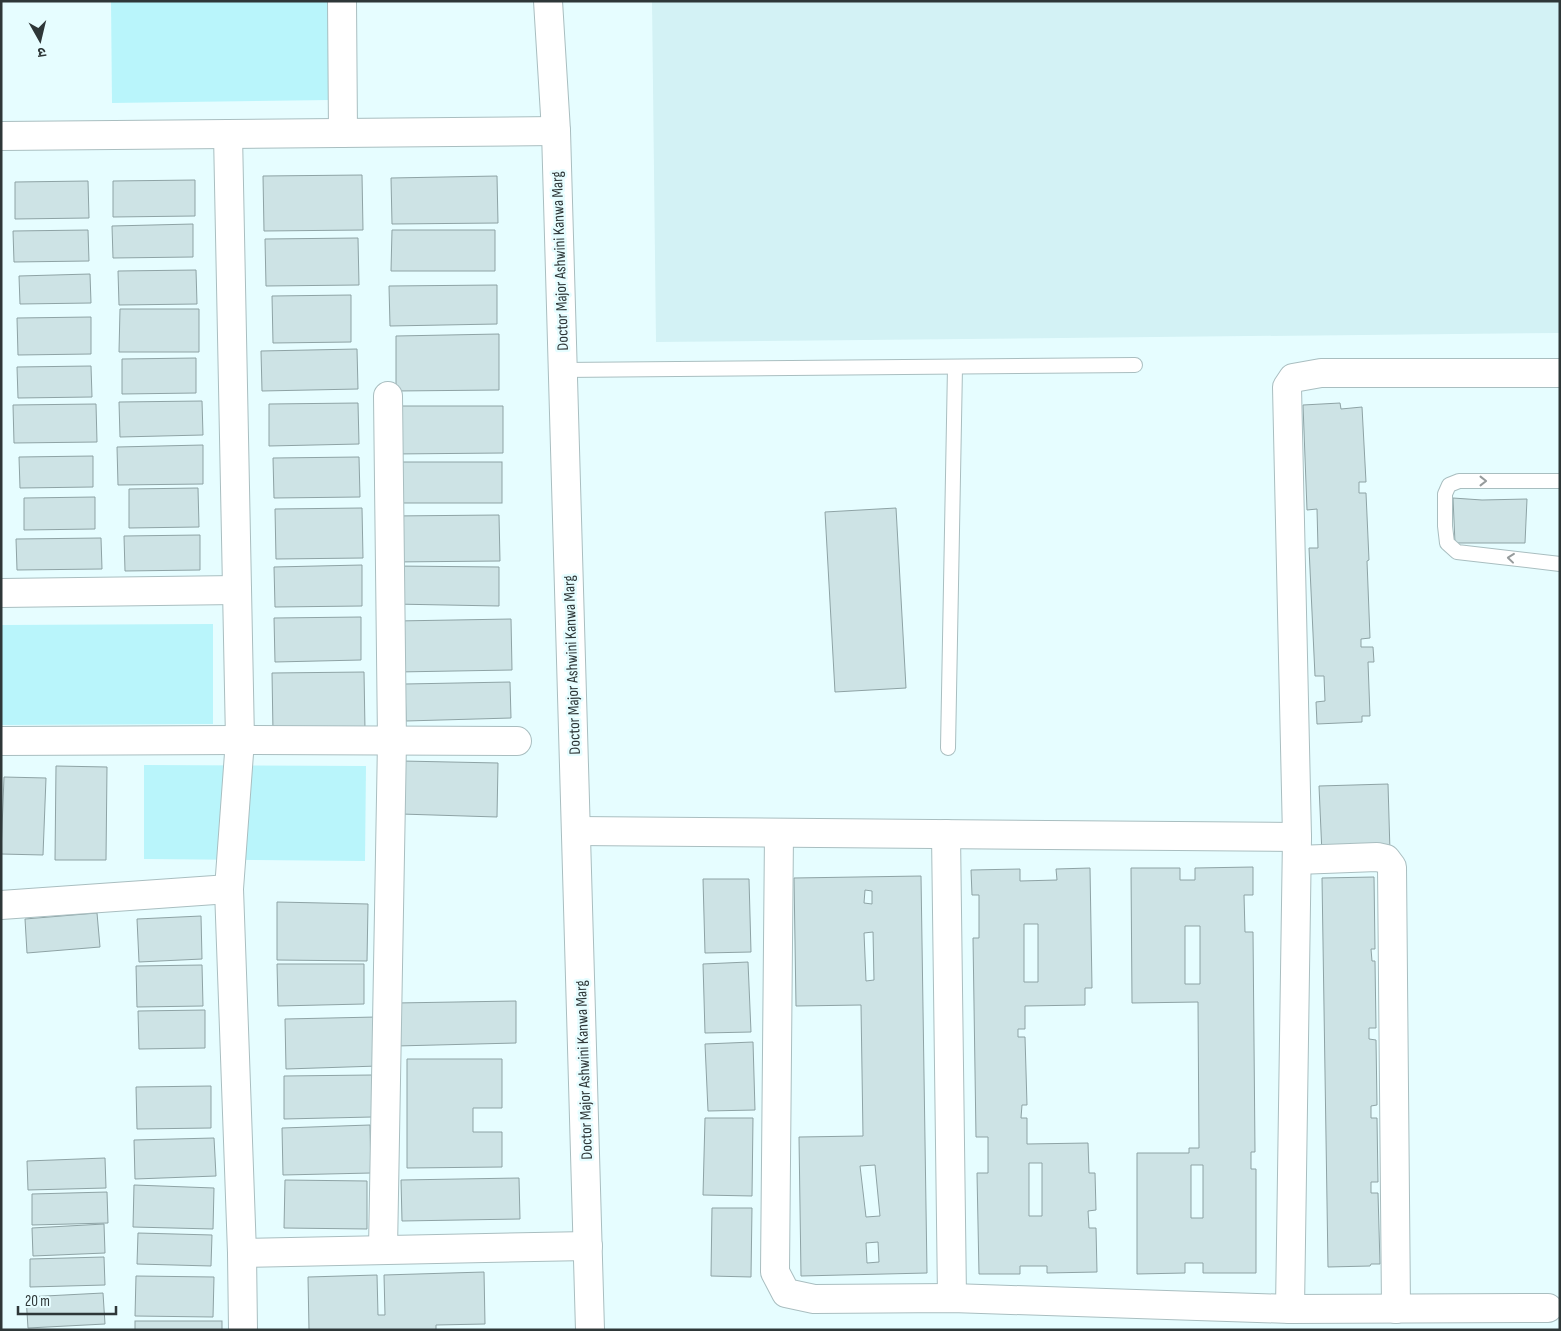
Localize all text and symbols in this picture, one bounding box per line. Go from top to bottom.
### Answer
north arrow [15,15,65,65]
text: उ [36,43,47,61]
street label: Doctor Major Ashwini Kanwa Marg [548,171,573,351]
one-way arrow [1480,476,1488,486]
one-way arrow [1507,553,1515,564]
street label: Doctor Major Ashwini Kanwa Marg [560,575,585,755]
street label: Doctor Major Ashwini Kanwa Marg [572,980,597,1160]
scale bar [18,1284,115,1316]
text: 20 m [25,1292,50,1311]

